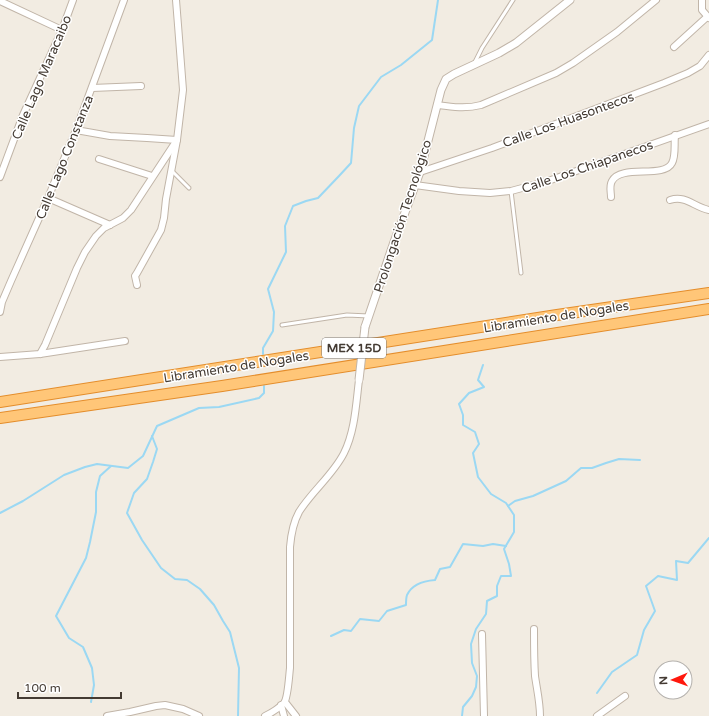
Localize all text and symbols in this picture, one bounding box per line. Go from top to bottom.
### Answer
street label: Calle Lago Maracaibo [8,13,75,142]
street label: Calle Los Huasontecos [500,89,636,151]
street label: Calle Lago Constanza [33,93,97,222]
street label: Calle Los Chiapanecos [520,137,655,197]
street label: Prolongación Tecnológico [371,138,435,295]
street label: Libramiento de Nogales [482,298,630,336]
road number: MEX 15D [322,338,386,358]
street label: Libramiento de Nogales [162,348,310,386]
north arrow [653,660,693,700]
scale bar [18,674,121,700]
text: N [657,676,670,685]
text: 100 m [24,681,61,695]

